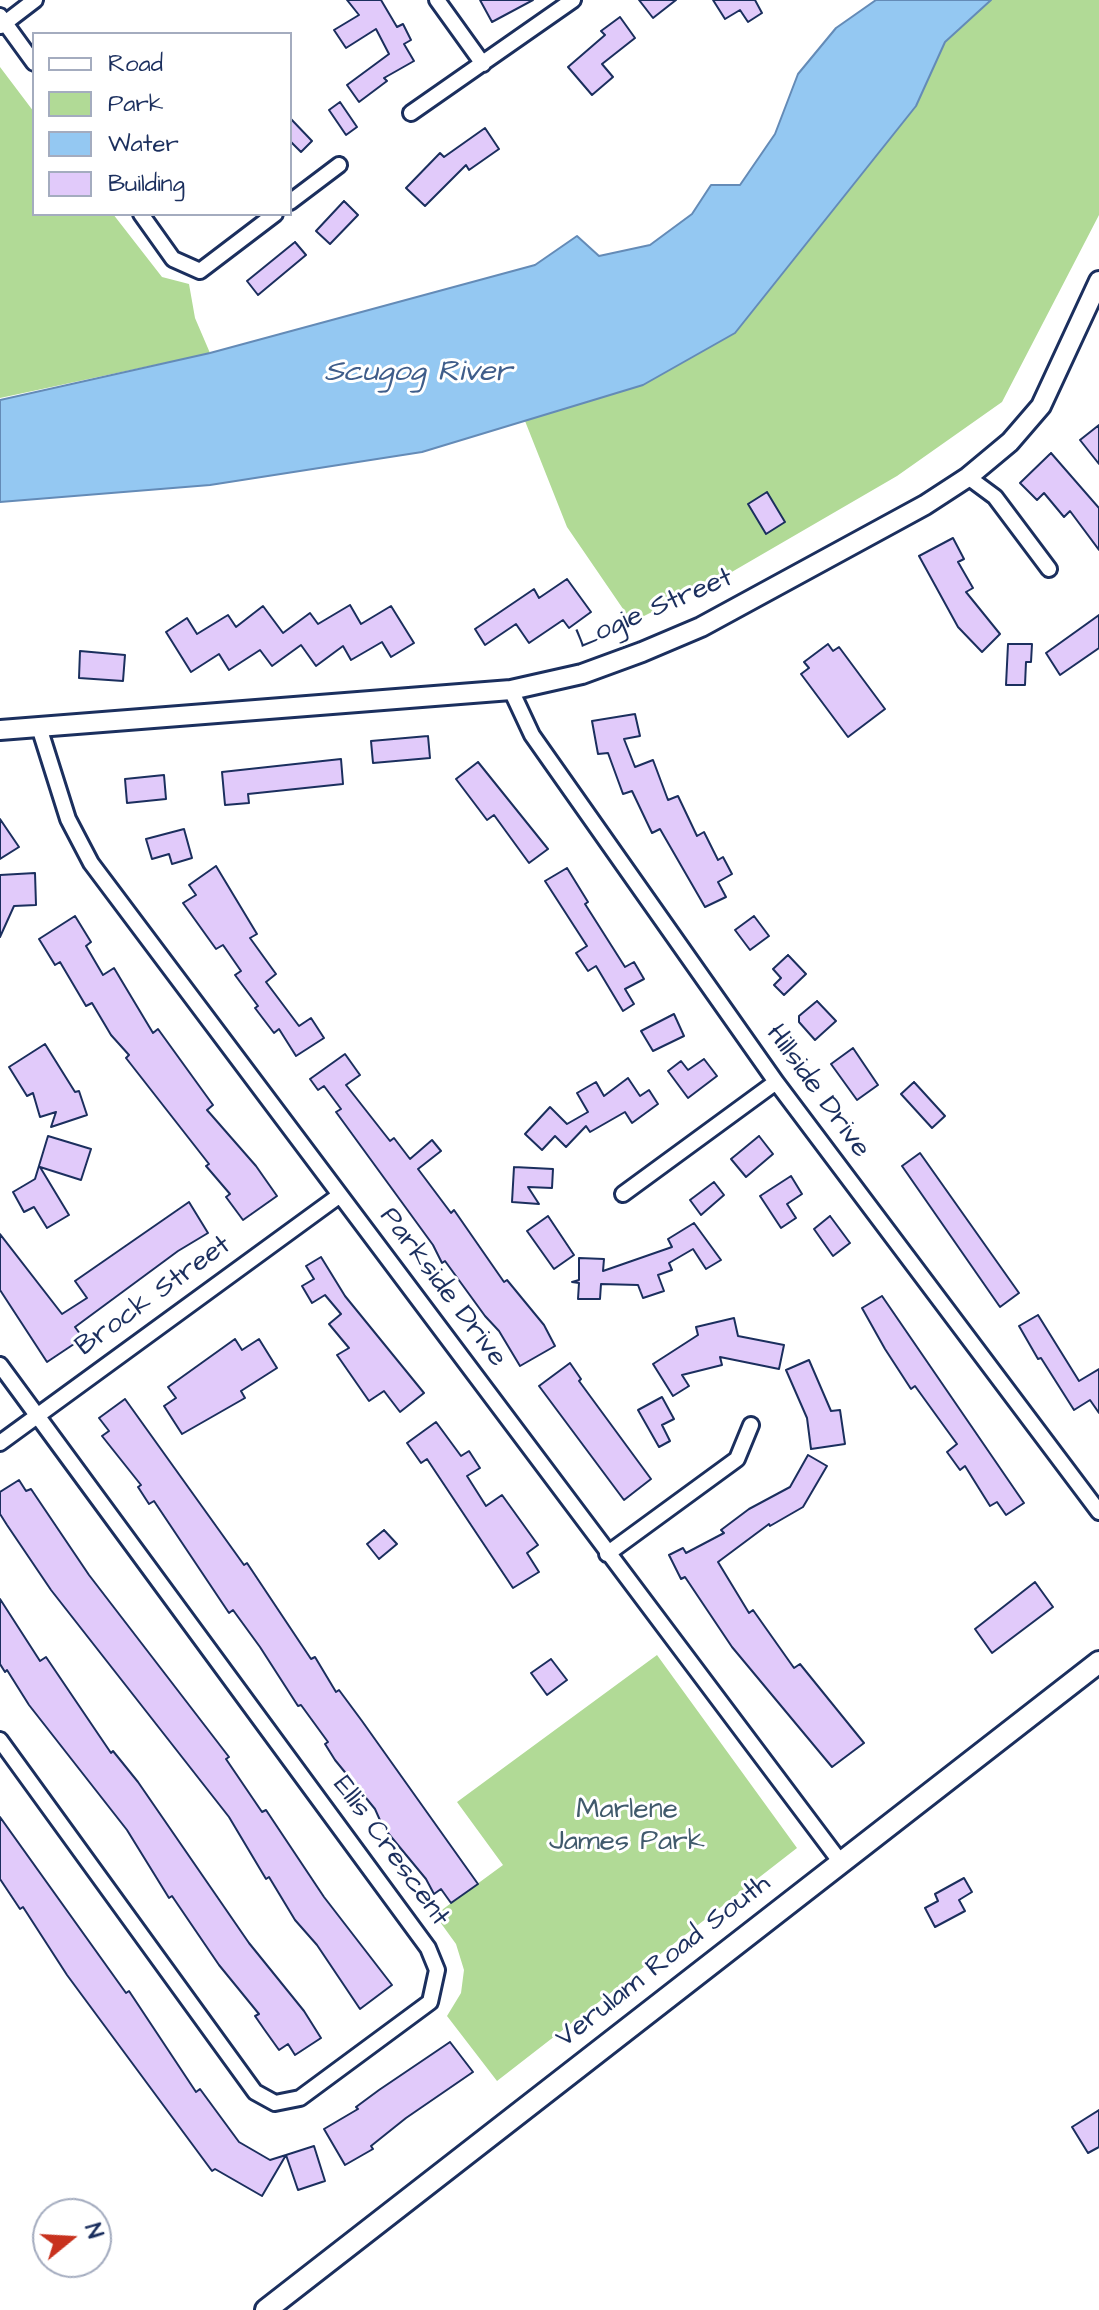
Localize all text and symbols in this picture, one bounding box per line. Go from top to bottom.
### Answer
legend [32,32,292,216]
text: Road [108,47,163,81]
text: Park [108,87,164,121]
text: Water [108,127,179,161]
text: Building [108,167,185,201]
water label: Scugog River [324,356,512,392]
street label: Logie Street [572,562,738,658]
street label: Hillside Drive [757,1019,877,1165]
street label: Parkside Drive [371,1202,513,1374]
street label: Brock Street [70,1229,238,1365]
street label: Ellis Crescent [324,1770,456,1934]
park label: Marlene James Park [549,1794,705,1860]
street label: Verulam Road South [550,1868,778,2056]
north arrow [32,2198,112,2278]
text: N [77,2220,110,2242]

